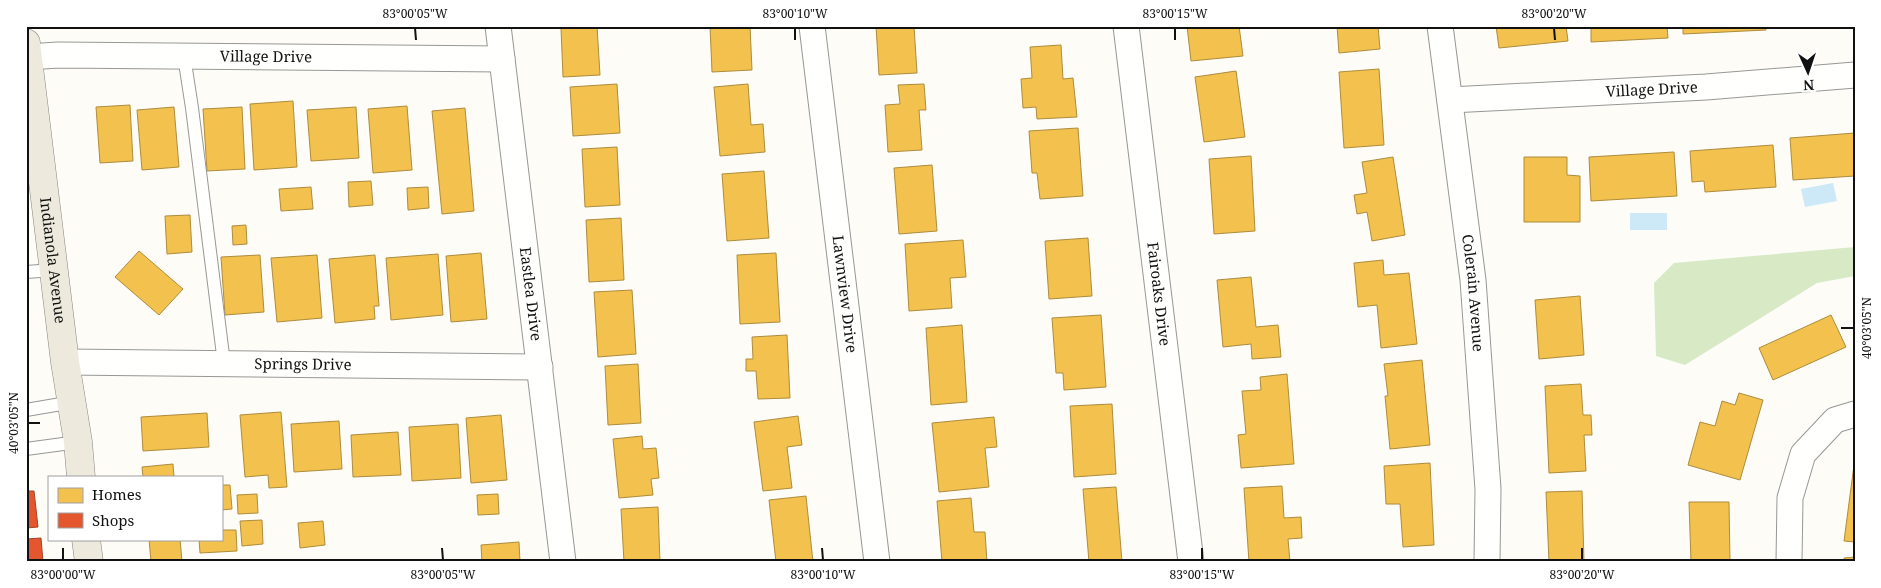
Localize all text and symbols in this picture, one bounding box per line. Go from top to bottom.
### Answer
text: 83°00'05"W [382,5,448,22]
text: 83°00'10"W [762,5,828,22]
text: 83°00'15"W [1142,5,1208,22]
text: 83°00'20"W [1521,5,1587,22]
street label: Village Drive [220,45,312,66]
north arrow [1784,48,1834,98]
street label: Village Drive [1605,76,1698,101]
text: N [1803,76,1815,95]
street label: Indianola Avenue [36,196,71,324]
street label: Colerain Avenue [1458,233,1489,352]
street label: Lawnview Drive [828,234,863,354]
street label: Fairoaks Drive [1143,241,1176,347]
street label: Eastlea Drive [516,246,547,342]
text: 40°03'05"N [1858,297,1875,359]
street label: Springs Drive [254,353,352,374]
text: 40°03'05"N [5,392,22,454]
legend [48,476,222,540]
text: Homes [92,484,142,504]
text: Shops [92,510,135,530]
text: 83°00'00"W [30,566,96,583]
text: 83°00'05"W [410,566,476,583]
text: 83°00'10"W [790,566,856,583]
text: 83°00'15"W [1169,566,1235,583]
text: 83°00'20"W [1549,566,1615,583]

